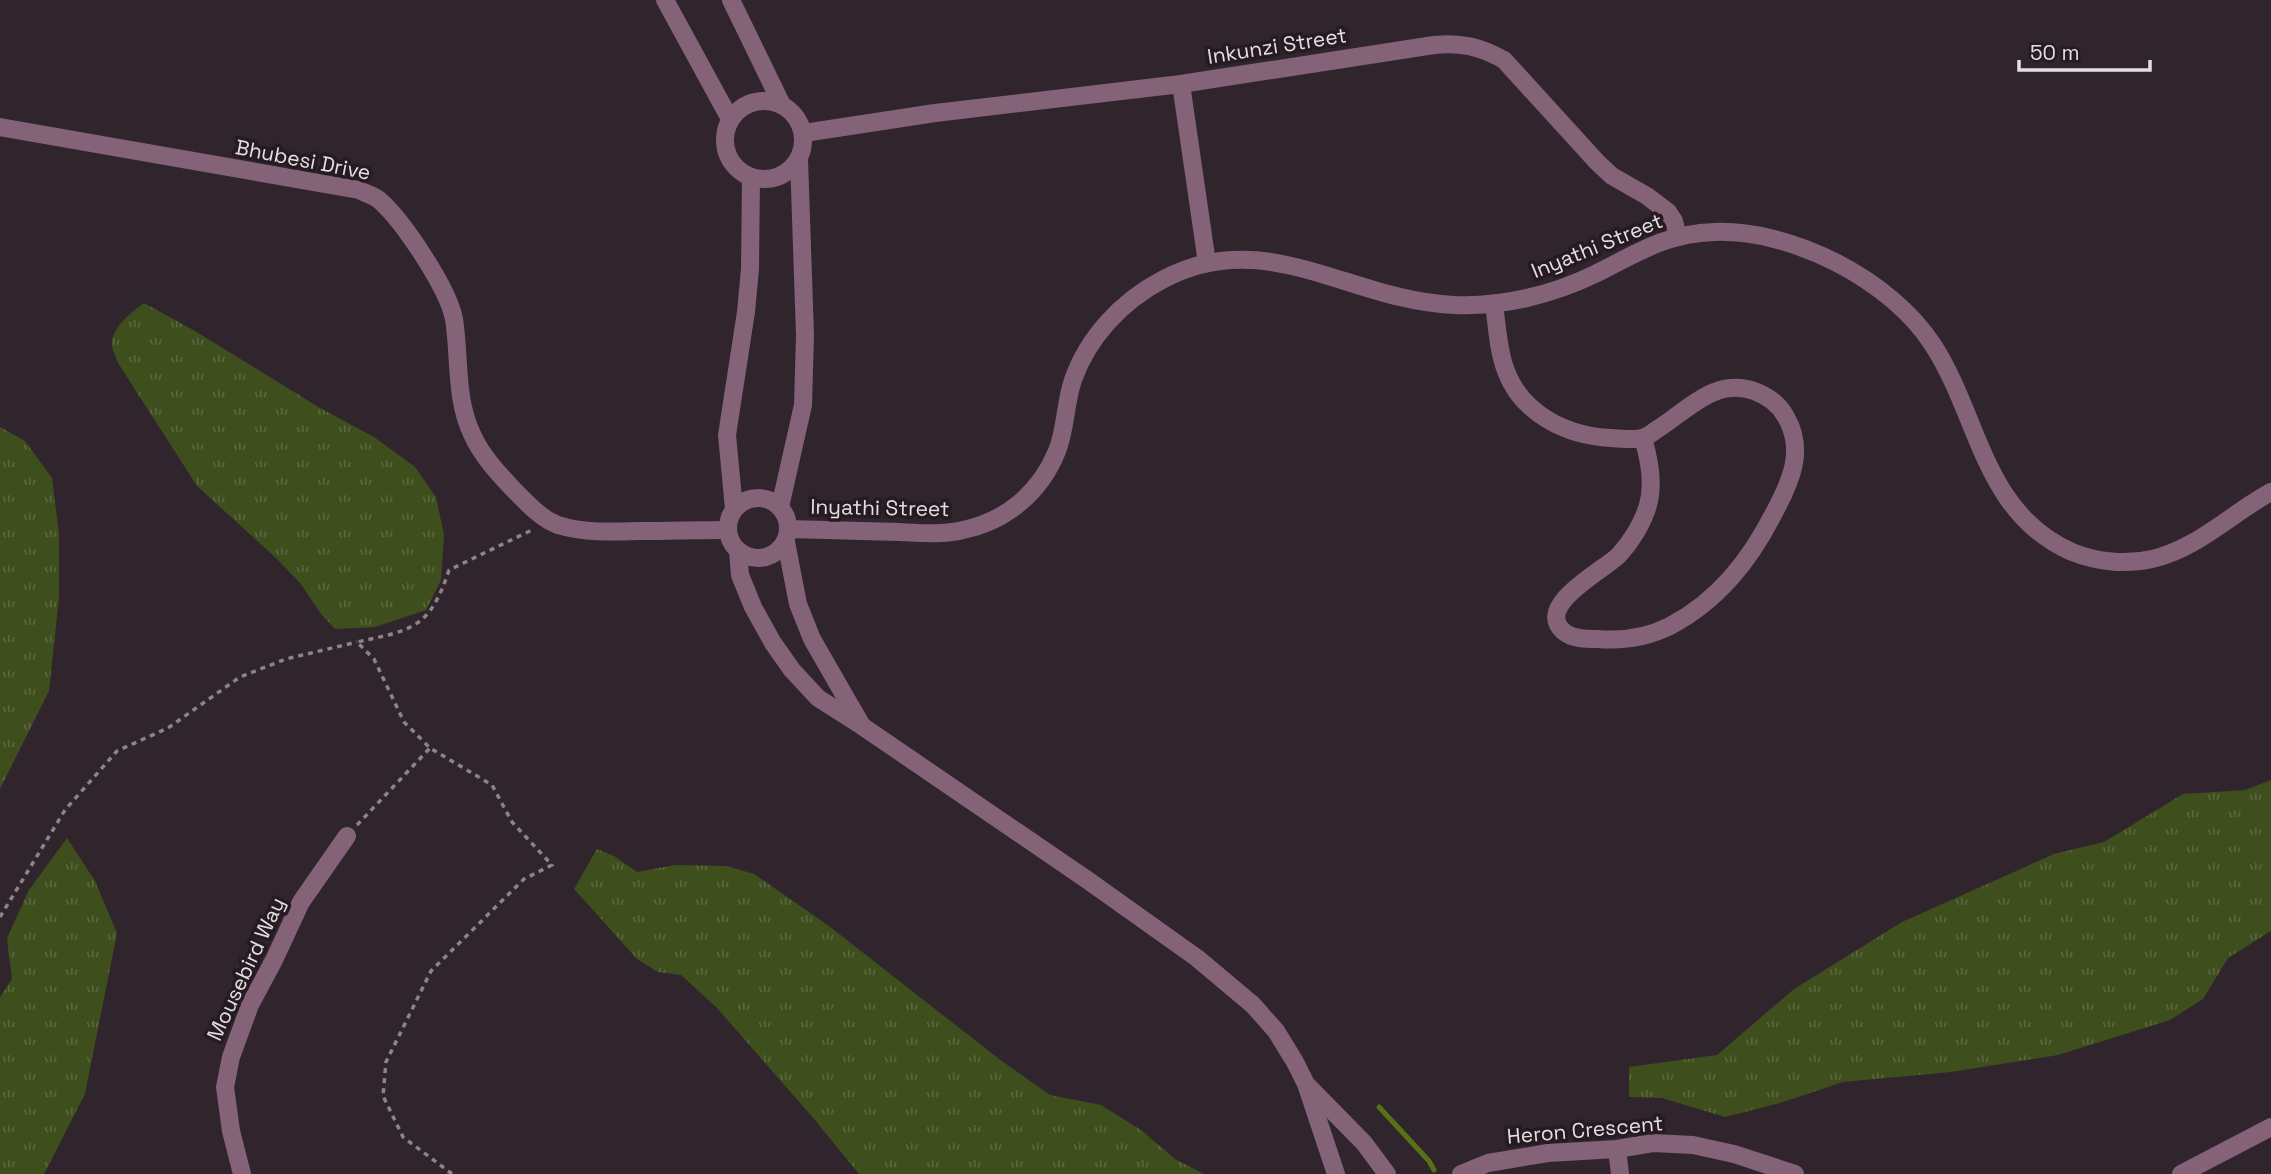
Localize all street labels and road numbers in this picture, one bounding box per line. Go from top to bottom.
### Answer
street label: Inkunzi Street [1205,21,1349,70]
street label: Bhubesi Drive [233,133,373,186]
street label: Inyathi Street [1527,207,1666,284]
street label: Inyathi Street [810,493,950,522]
street label: Mousebird Way [200,893,291,1045]
street label: Heron Crescent [1506,1109,1664,1150]

